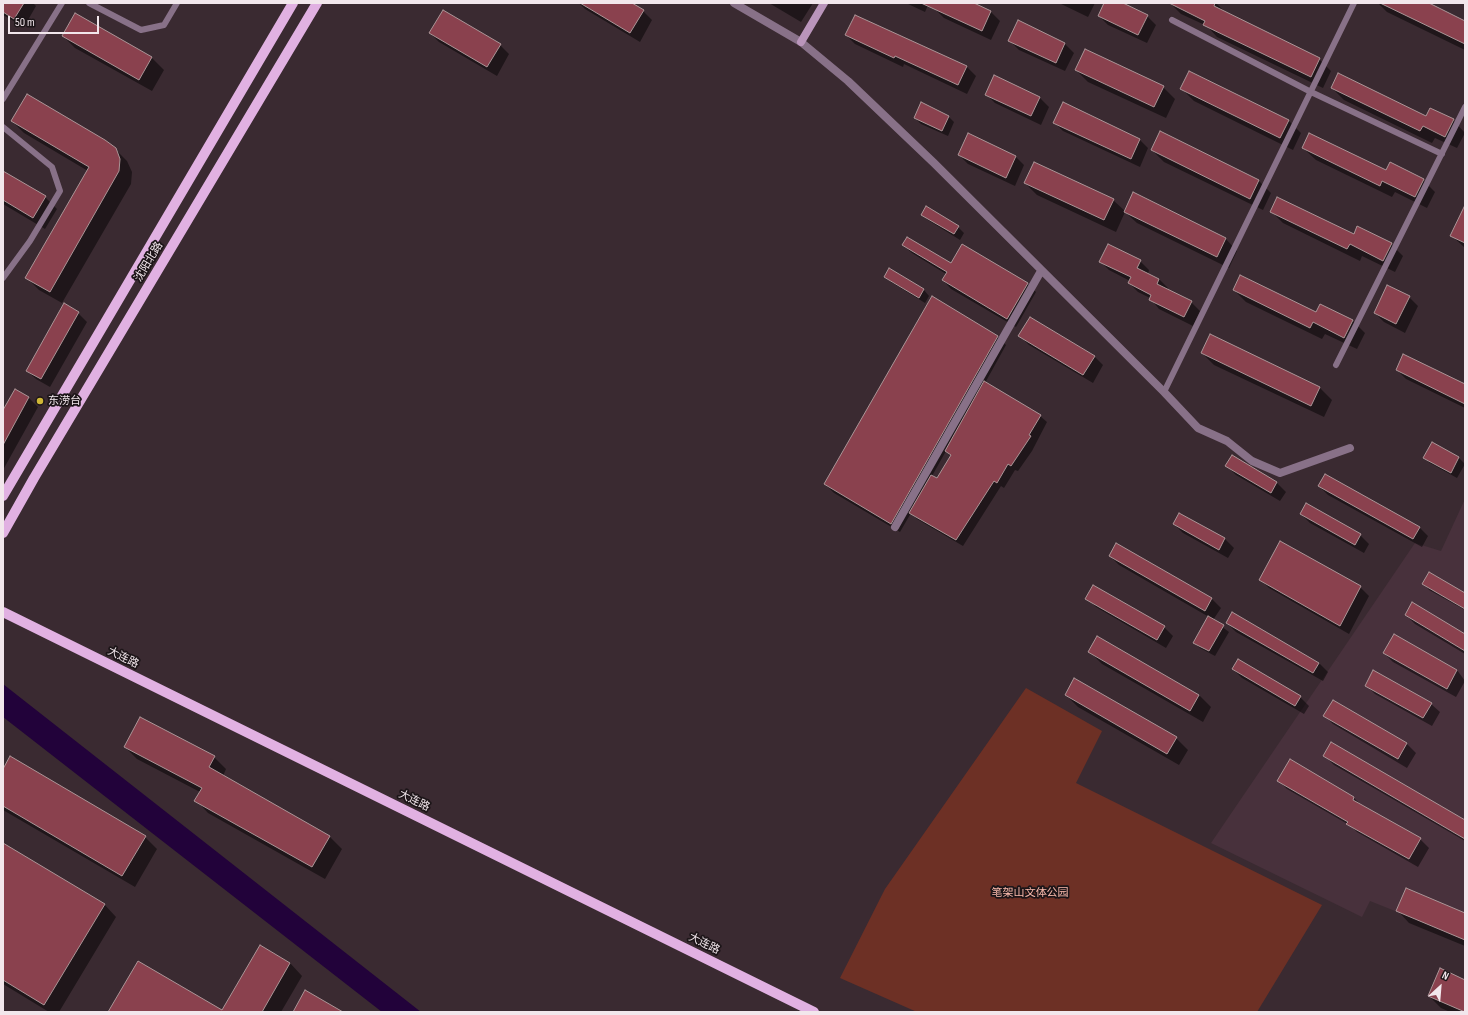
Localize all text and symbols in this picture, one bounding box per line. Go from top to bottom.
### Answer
scale bar [10,8,101,34]
text: 50 m [15,15,35,30]
street label: 沈阳北路 [132,240,166,284]
place label: 东涝台 [48,394,81,408]
marker: 东涝台 [35,396,45,406]
street label: 大连路 [105,645,141,671]
street label: 大连路 [396,788,432,814]
park label: 笔架山文体公园 [992,886,1068,900]
street label: 大连路 [686,931,722,957]
north arrow [1420,967,1460,1007]
text: N [1440,969,1451,983]

